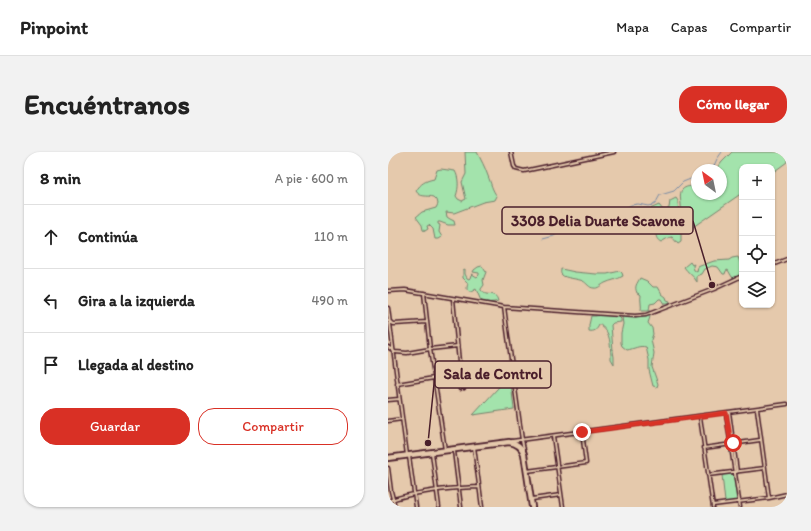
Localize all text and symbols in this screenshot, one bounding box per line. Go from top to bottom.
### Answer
text: Pinpoint [20,16,88,39]
text: Mapa [616,19,649,36]
text: Capas [671,19,708,36]
text: Compartir [730,19,791,36]
button: Cómo llegar [679,86,787,123]
text: Encuéntranos [24,87,190,121]
north arrow [691,164,727,200]
map controls [739,164,775,308]
button: + [739,164,775,200]
text: 8 min [40,168,81,188]
text: A pie · 600 m [275,171,348,186]
button: − [739,200,775,236]
callout: 3308 Delia Duarte Scavone [502,207,693,234]
text: 3308 Delia Duarte Scavone [511,212,685,230]
icon: ahead [40,226,62,248]
text: Continúa [78,228,138,246]
text: 110 m [314,229,348,244]
button: locate [739,236,775,272]
button: layers [739,272,775,308]
icon: left [40,290,62,312]
text: Gira a la izquierda [78,292,195,310]
text: 490 m [312,293,348,308]
icon: arrive [40,354,62,376]
text: Llegada al destino [78,356,194,374]
callout: Sala de Control [435,361,551,388]
text: Sala de Control [444,365,543,383]
button: Guardar [40,408,190,445]
button: Compartir [198,408,348,445]
route end [573,423,591,441]
route start [724,434,742,452]

